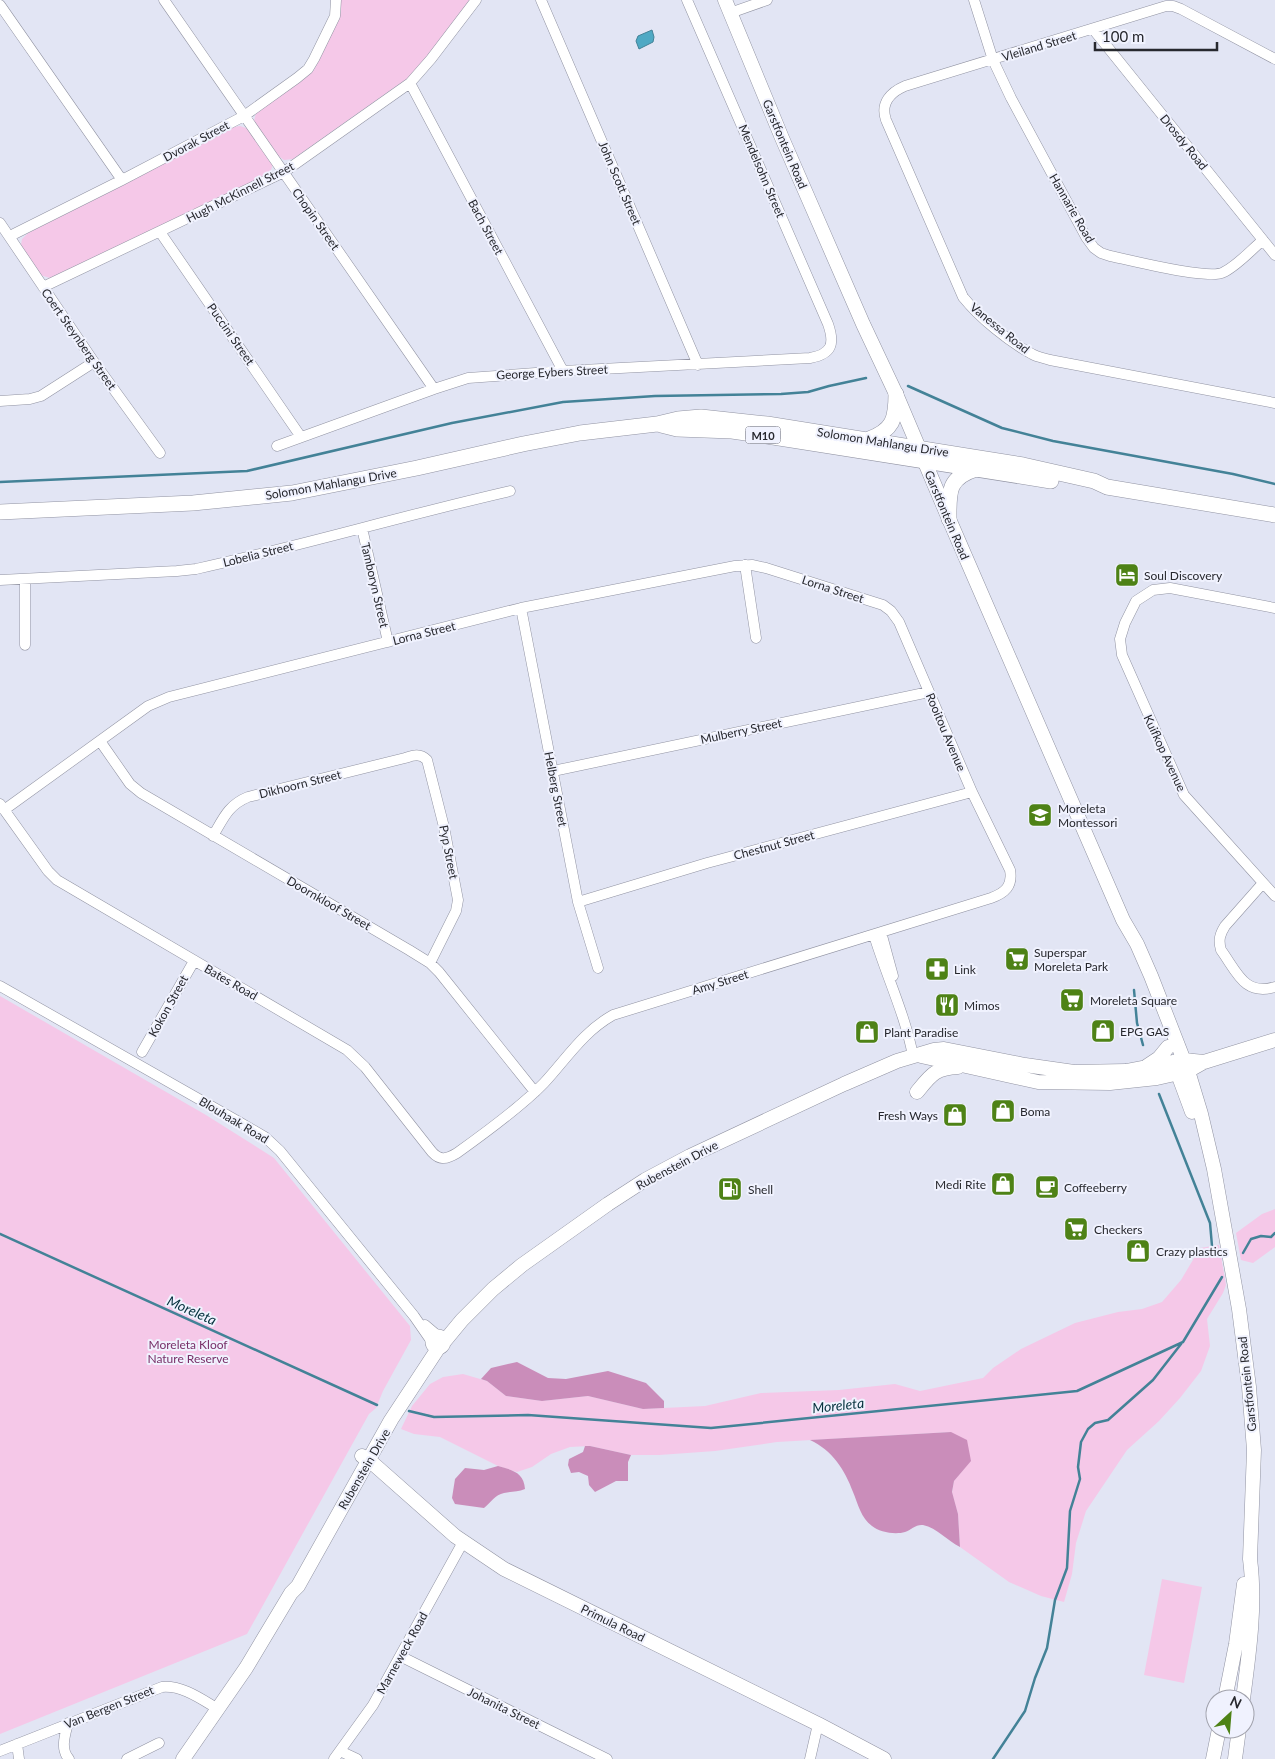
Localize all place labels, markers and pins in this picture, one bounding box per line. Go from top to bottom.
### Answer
hotel icon: Soul Discovery [1114,562,1140,588]
place label: Soul Discovery [1144,568,1223,583]
place label: Moreleta Montessori [1058,801,1118,830]
school or university icon: Moreleta Montessori [1027,802,1053,828]
place label: Superspar Moreleta Park [1034,945,1109,974]
supermarket icon: Superspar Moreleta Park [1004,946,1030,972]
pharmacy icon: Link [924,956,950,982]
place label: Link [954,962,977,977]
supermarket icon: Moreleta Square [1059,987,1085,1013]
restaurant icon: Mimos [934,992,960,1018]
place label: Moreleta Square [1090,993,1177,1008]
place label: Mimos [964,998,1000,1013]
shop icon: EPG GAS [1090,1018,1116,1044]
shop icon: Plant Paradise [854,1019,880,1045]
place label: EPG GAS [1120,1024,1169,1039]
place label: Plant Paradise [884,1025,958,1040]
shop icon: Boma [990,1098,1016,1124]
shop icon: Fresh Ways [942,1102,968,1128]
place label: Boma [1020,1104,1050,1119]
place label: Fresh Ways [878,1108,938,1123]
shop icon: Medi Rite [990,1171,1016,1197]
cafe icon: Coffeeberry [1034,1174,1060,1200]
fuel station icon: Shell [717,1176,743,1202]
place label: Medi Rite [935,1177,986,1192]
place label: Coffeeberry [1064,1180,1128,1195]
place label: Shell [748,1182,773,1197]
supermarket icon: Checkers [1063,1216,1089,1242]
place label: Checkers [1094,1222,1142,1237]
shop icon: Crazy plastics [1125,1238,1151,1264]
place label: Crazy plastics [1156,1244,1228,1259]

